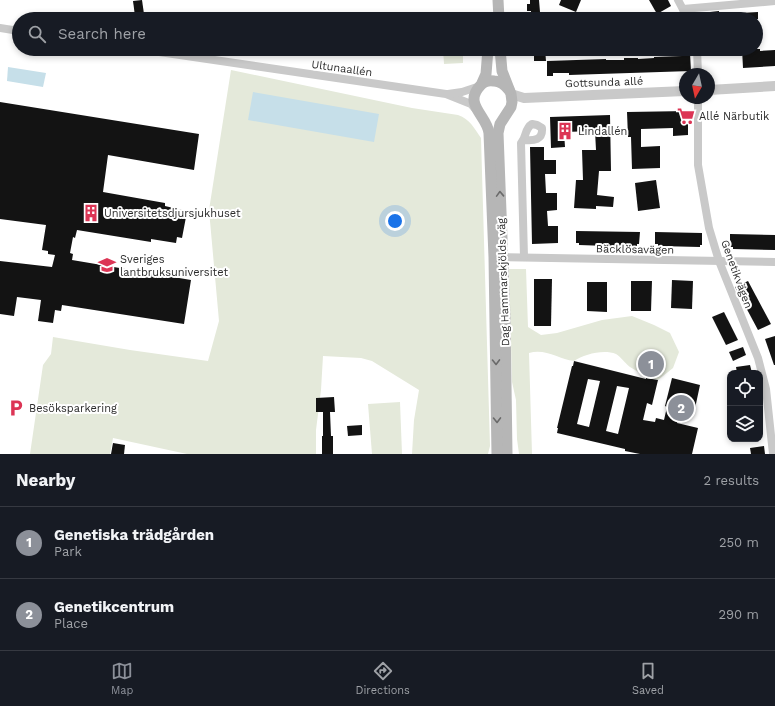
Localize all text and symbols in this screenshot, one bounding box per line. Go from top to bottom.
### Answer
search box [12,12,763,56]
icon: search [26,23,48,45]
text: Search here [58,25,146,43]
street label: Ultunaallén [311,58,373,79]
north arrow [679,68,715,104]
street label: Gottsunda allé [565,75,643,90]
supermarket icon: Allé Närbutik [676,106,696,126]
place label: Allé Närbutik [699,110,769,123]
building icon: Lindallén [555,121,575,141]
place label: Lindallén [578,125,627,138]
one-way arrow [496,191,504,197]
building icon: Universitetsdjursjukhuset [81,203,101,223]
place label: Universitetsdjursjukhuset [104,207,241,220]
your location [385,211,405,231]
street label: Dag Hammarskjölds väg [495,218,512,346]
street label: Genetikvägen [718,238,755,310]
street label: Bäcklösavägen [596,242,674,257]
place label: Sveriges lantbruksuniversitet [120,253,228,279]
school or university icon: Sveriges lantbruksuniversitet [97,255,117,275]
pin: 1 [638,349,664,379]
one-way arrow [492,359,500,365]
map controls [727,370,763,442]
button: locate [727,370,763,406]
pin: 2 [668,393,694,423]
parking icon: Besöksparkering [6,398,26,418]
place label: Besöksparkering [29,402,117,415]
button: layers [727,406,763,442]
one-way arrow [493,417,501,423]
text: Nearby [16,470,75,490]
text: 2 results [704,473,759,488]
text: Genetiska trädgården [54,526,214,544]
text: 1 [26,535,32,550]
text: 250 m [719,535,759,550]
text: Park [54,544,82,559]
text: Genetikcentrum [54,598,174,616]
text: 2 [25,607,33,622]
text: 290 m [718,607,759,622]
text: Place [54,616,88,631]
tab: Map [111,660,133,697]
tab: Directions [356,660,410,697]
tab: Saved [632,660,664,697]

